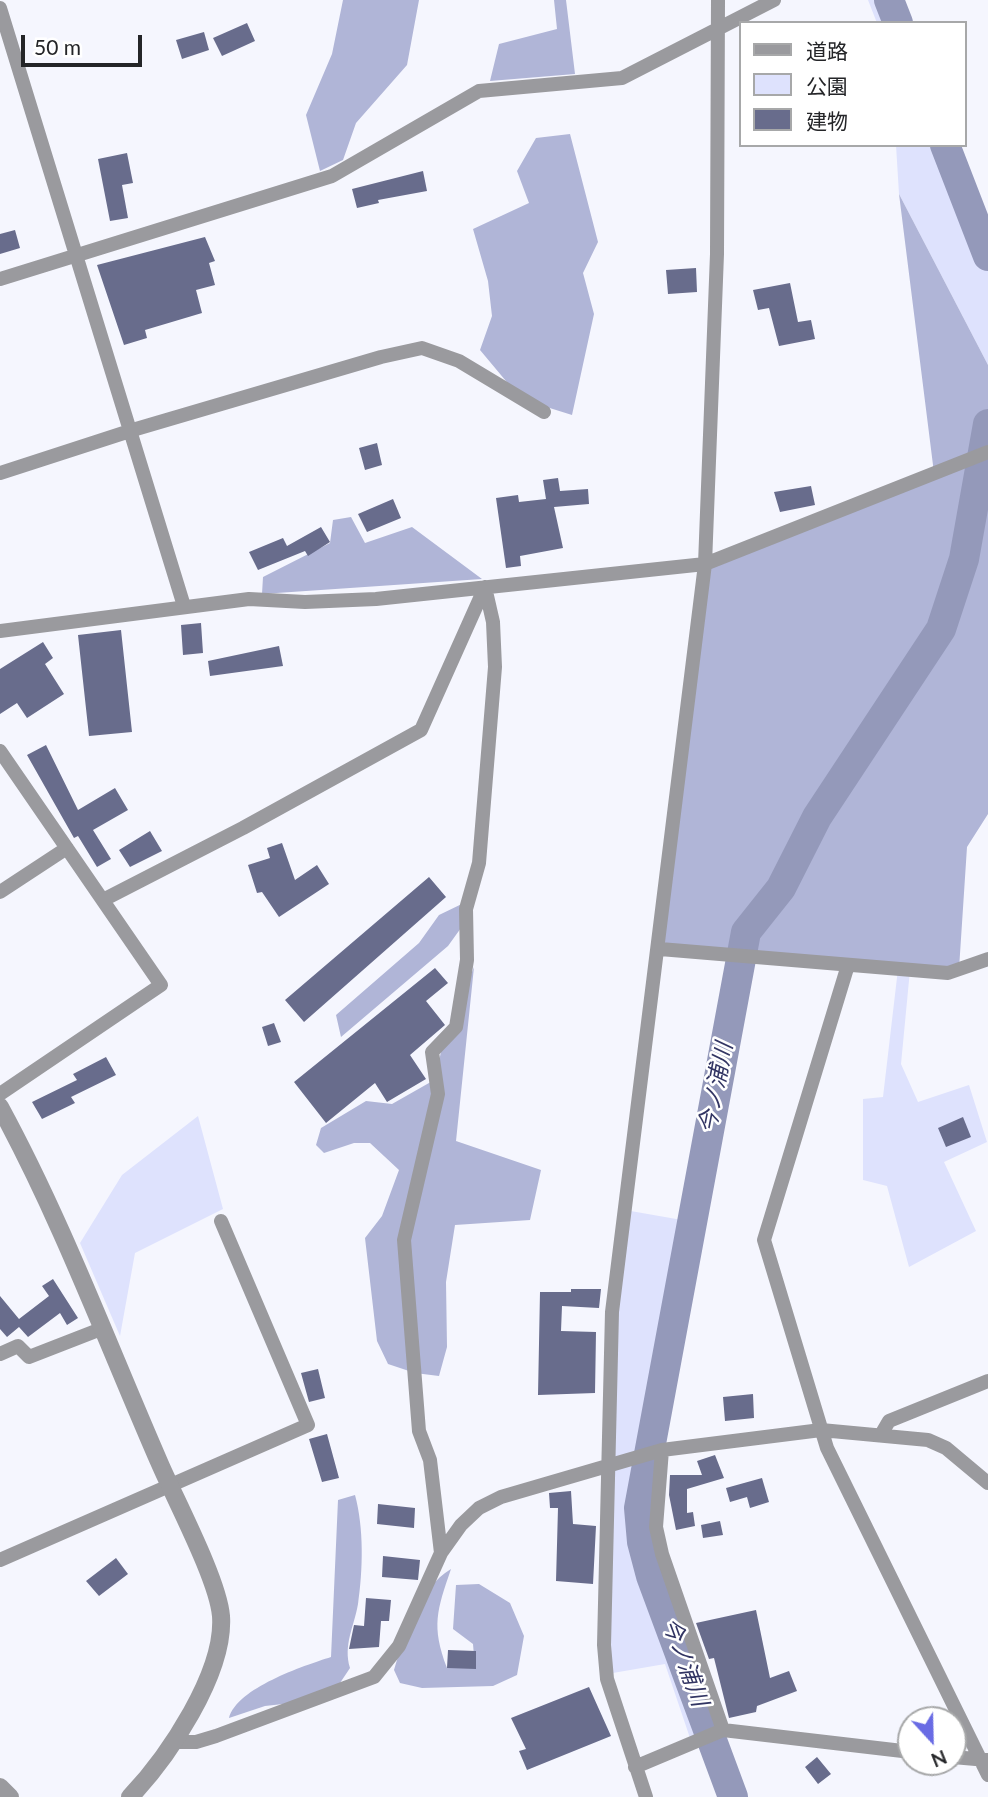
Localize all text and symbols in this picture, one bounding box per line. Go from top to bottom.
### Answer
scale bar [24,21,145,65]
legend [740,21,967,147]
text: 50 m [34,34,81,59]
text: 道路 [806,38,848,63]
text: 公園 [806,73,848,98]
text: 建物 [806,108,848,133]
water label: 今ノ浦川 [694,1040,738,1136]
water label: 今ノ浦川 [656,1614,714,1710]
north arrow [897,1706,967,1776]
text: N [928,1746,950,1772]

